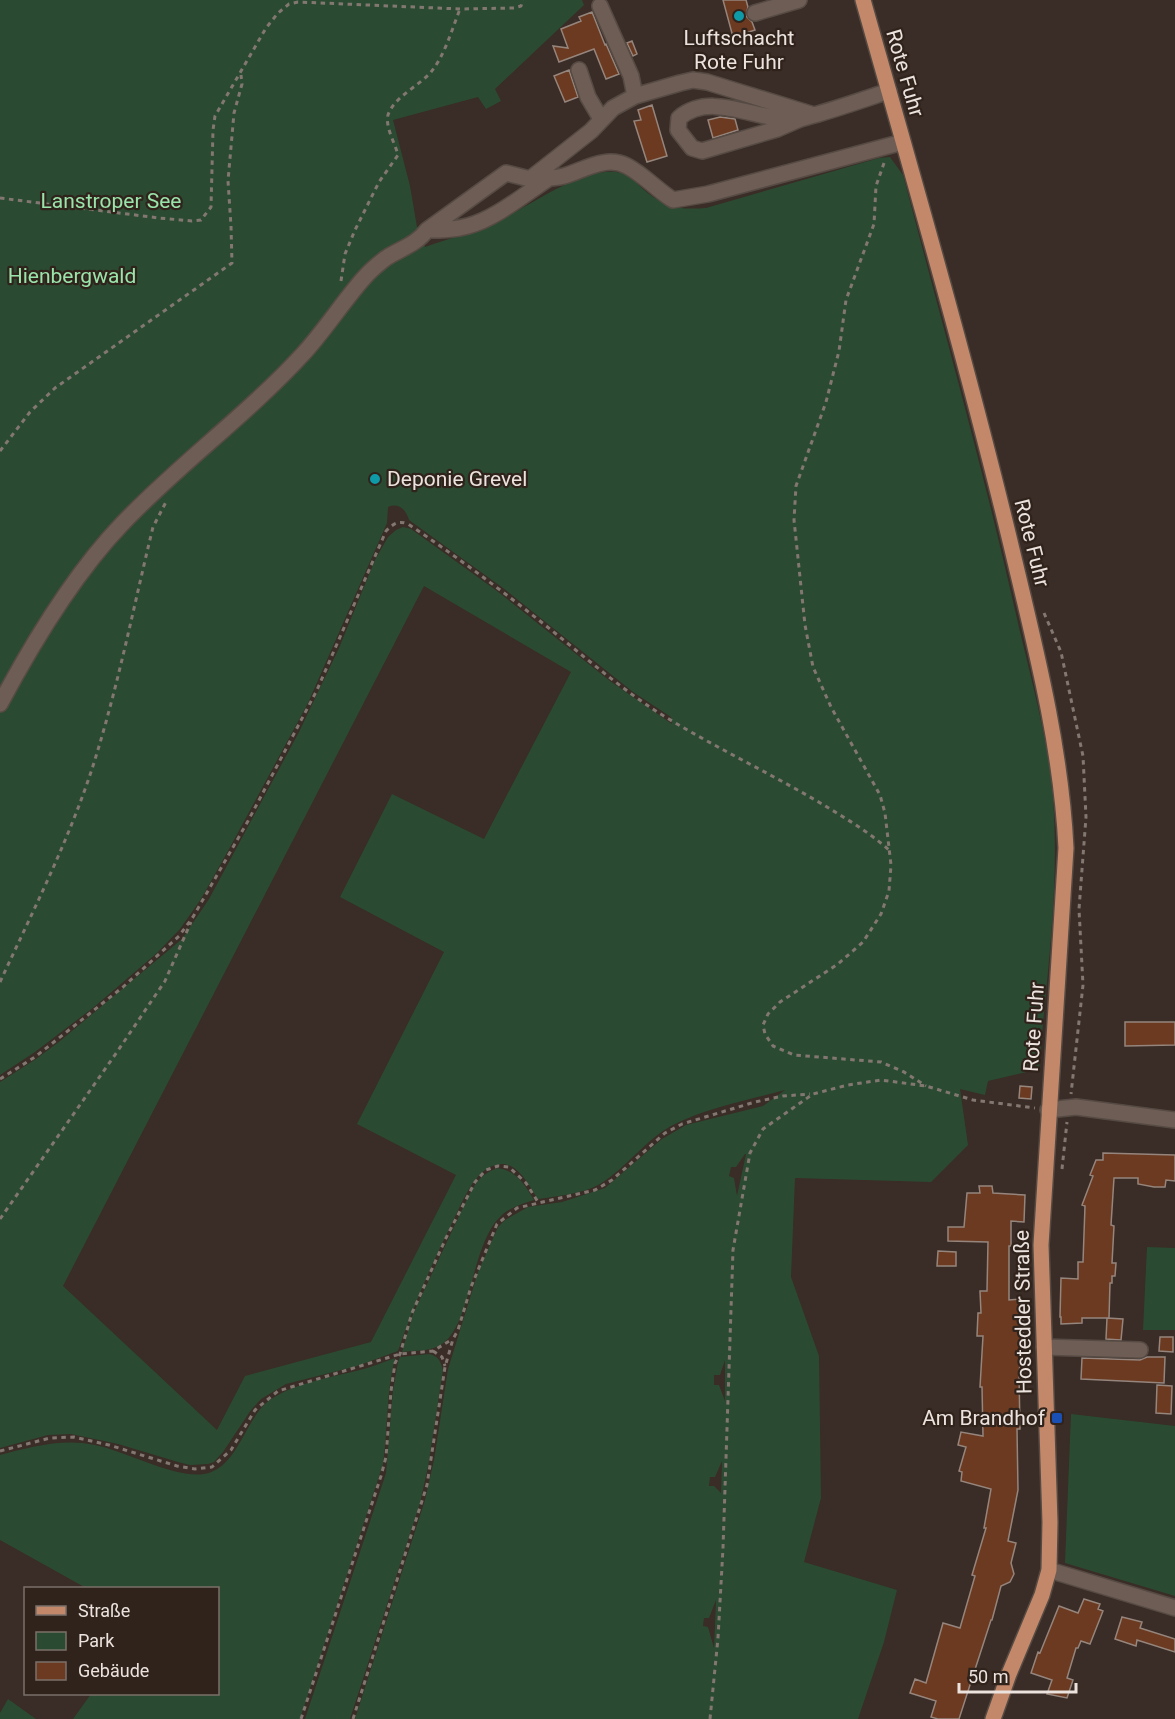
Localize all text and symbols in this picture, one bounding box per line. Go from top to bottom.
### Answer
marker: Luftschacht Rote Fuhr [732,9,746,23]
place label: Luftschacht Rote Fuhr [684,26,795,74]
street label: Rote Fuhr [881,27,929,119]
park label: Lanstroper See [41,189,181,213]
park label: Hienbergwald [8,264,136,288]
place label: Deponie Grevel [387,467,527,491]
marker: Deponie Grevel [368,472,382,486]
street label: Rote Fuhr [1009,497,1055,589]
street label: Rote Fuhr [1019,981,1049,1073]
street label: Hostedder Straße [1010,1230,1036,1394]
place label: Am Brandhof [922,1406,1046,1430]
marker: Am Brandhof [1050,1411,1064,1425]
legend [24,1587,219,1695]
text: Straße [78,1600,130,1621]
text: Park [78,1630,115,1651]
scale bar [959,1656,1076,1694]
text: Gebäude [78,1660,149,1681]
text: 50 m [968,1666,1008,1687]

